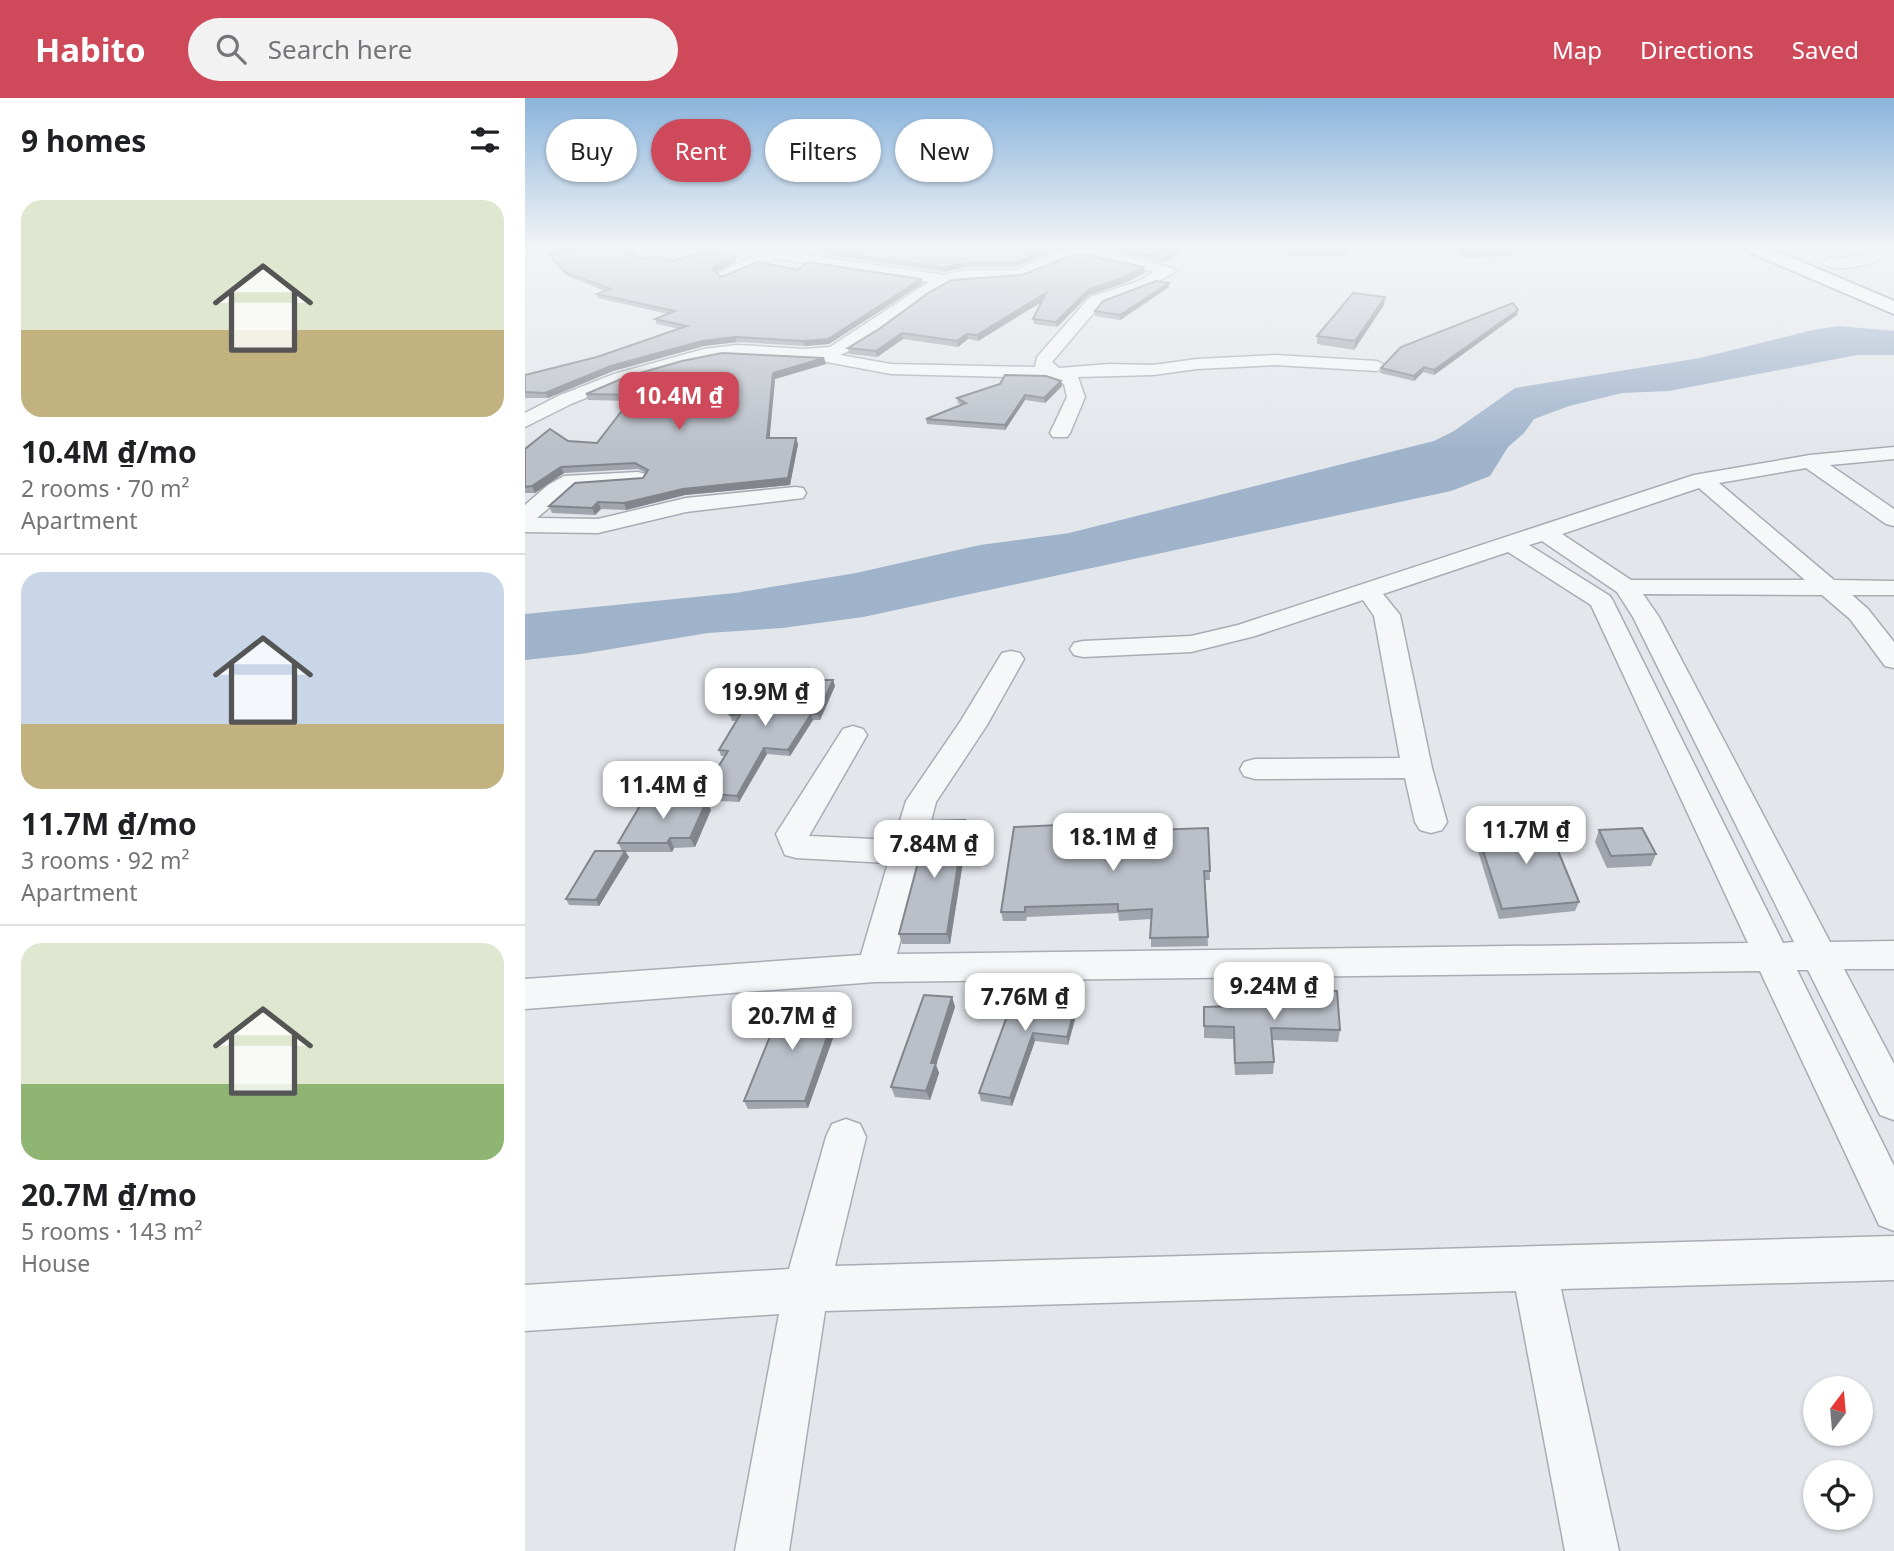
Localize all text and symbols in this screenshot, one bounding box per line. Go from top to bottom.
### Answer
search box [188,18,678,81]
text: Habito [35,27,146,72]
icon: search [212,30,250,68]
text: Search here [268,31,412,67]
text: Map [1552,33,1602,66]
text: Directions [1640,33,1754,66]
text: Saved [1792,33,1859,66]
chip: Buy [546,119,637,182]
chip: Rent [651,119,751,182]
chip: Filters [765,119,881,182]
chip: New [895,119,993,182]
text: 9 homes [21,120,146,161]
icon: filters [466,121,504,159]
icon: home [200,245,326,371]
pin: 10.4M ₫ [614,372,744,432]
text: 10.4M ₫ [635,379,723,411]
text: 10.4M ₫/mo [21,431,197,472]
text: 2 rooms · 70 m² [21,472,190,504]
text: Apartment [21,504,138,536]
icon: home [200,617,326,743]
pin: 19.9M ₫ [700,668,830,728]
text: 19.9M ₫ [721,675,809,707]
pin: 11.4M ₫ [598,762,728,821]
text: 11.4M ₫ [619,768,707,800]
text: 11.7M ₫/mo [21,803,197,844]
pin: 11.7M ₫ [1461,806,1591,866]
text: 11.7M ₫ [1482,813,1570,845]
pin: 18.1M ₫ [1048,814,1178,873]
pin: 7.84M ₫ [869,820,999,880]
text: 18.1M ₫ [1069,820,1157,852]
text: 7.84M ₫ [890,827,978,859]
text: 3 rooms · 92 m² [21,844,190,876]
text: Apartment [21,876,138,908]
pin: 9.24M ₫ [1209,962,1339,1022]
text: 9.24M ₫ [1230,969,1318,1001]
pin: 7.76M ₫ [960,974,1090,1033]
text: 7.76M ₫ [981,980,1069,1012]
icon: home [200,988,326,1114]
pin: 20.7M ₫ [727,992,857,1052]
text: 20.7M ₫ [748,999,836,1031]
text: 20.7M ₫/mo [21,1174,197,1215]
text: 5 rooms · 143 m² [21,1215,203,1247]
text: House [21,1247,90,1279]
north arrow [1803,1376,1873,1446]
map controls [1803,1376,1873,1530]
button: locate [1803,1460,1873,1530]

